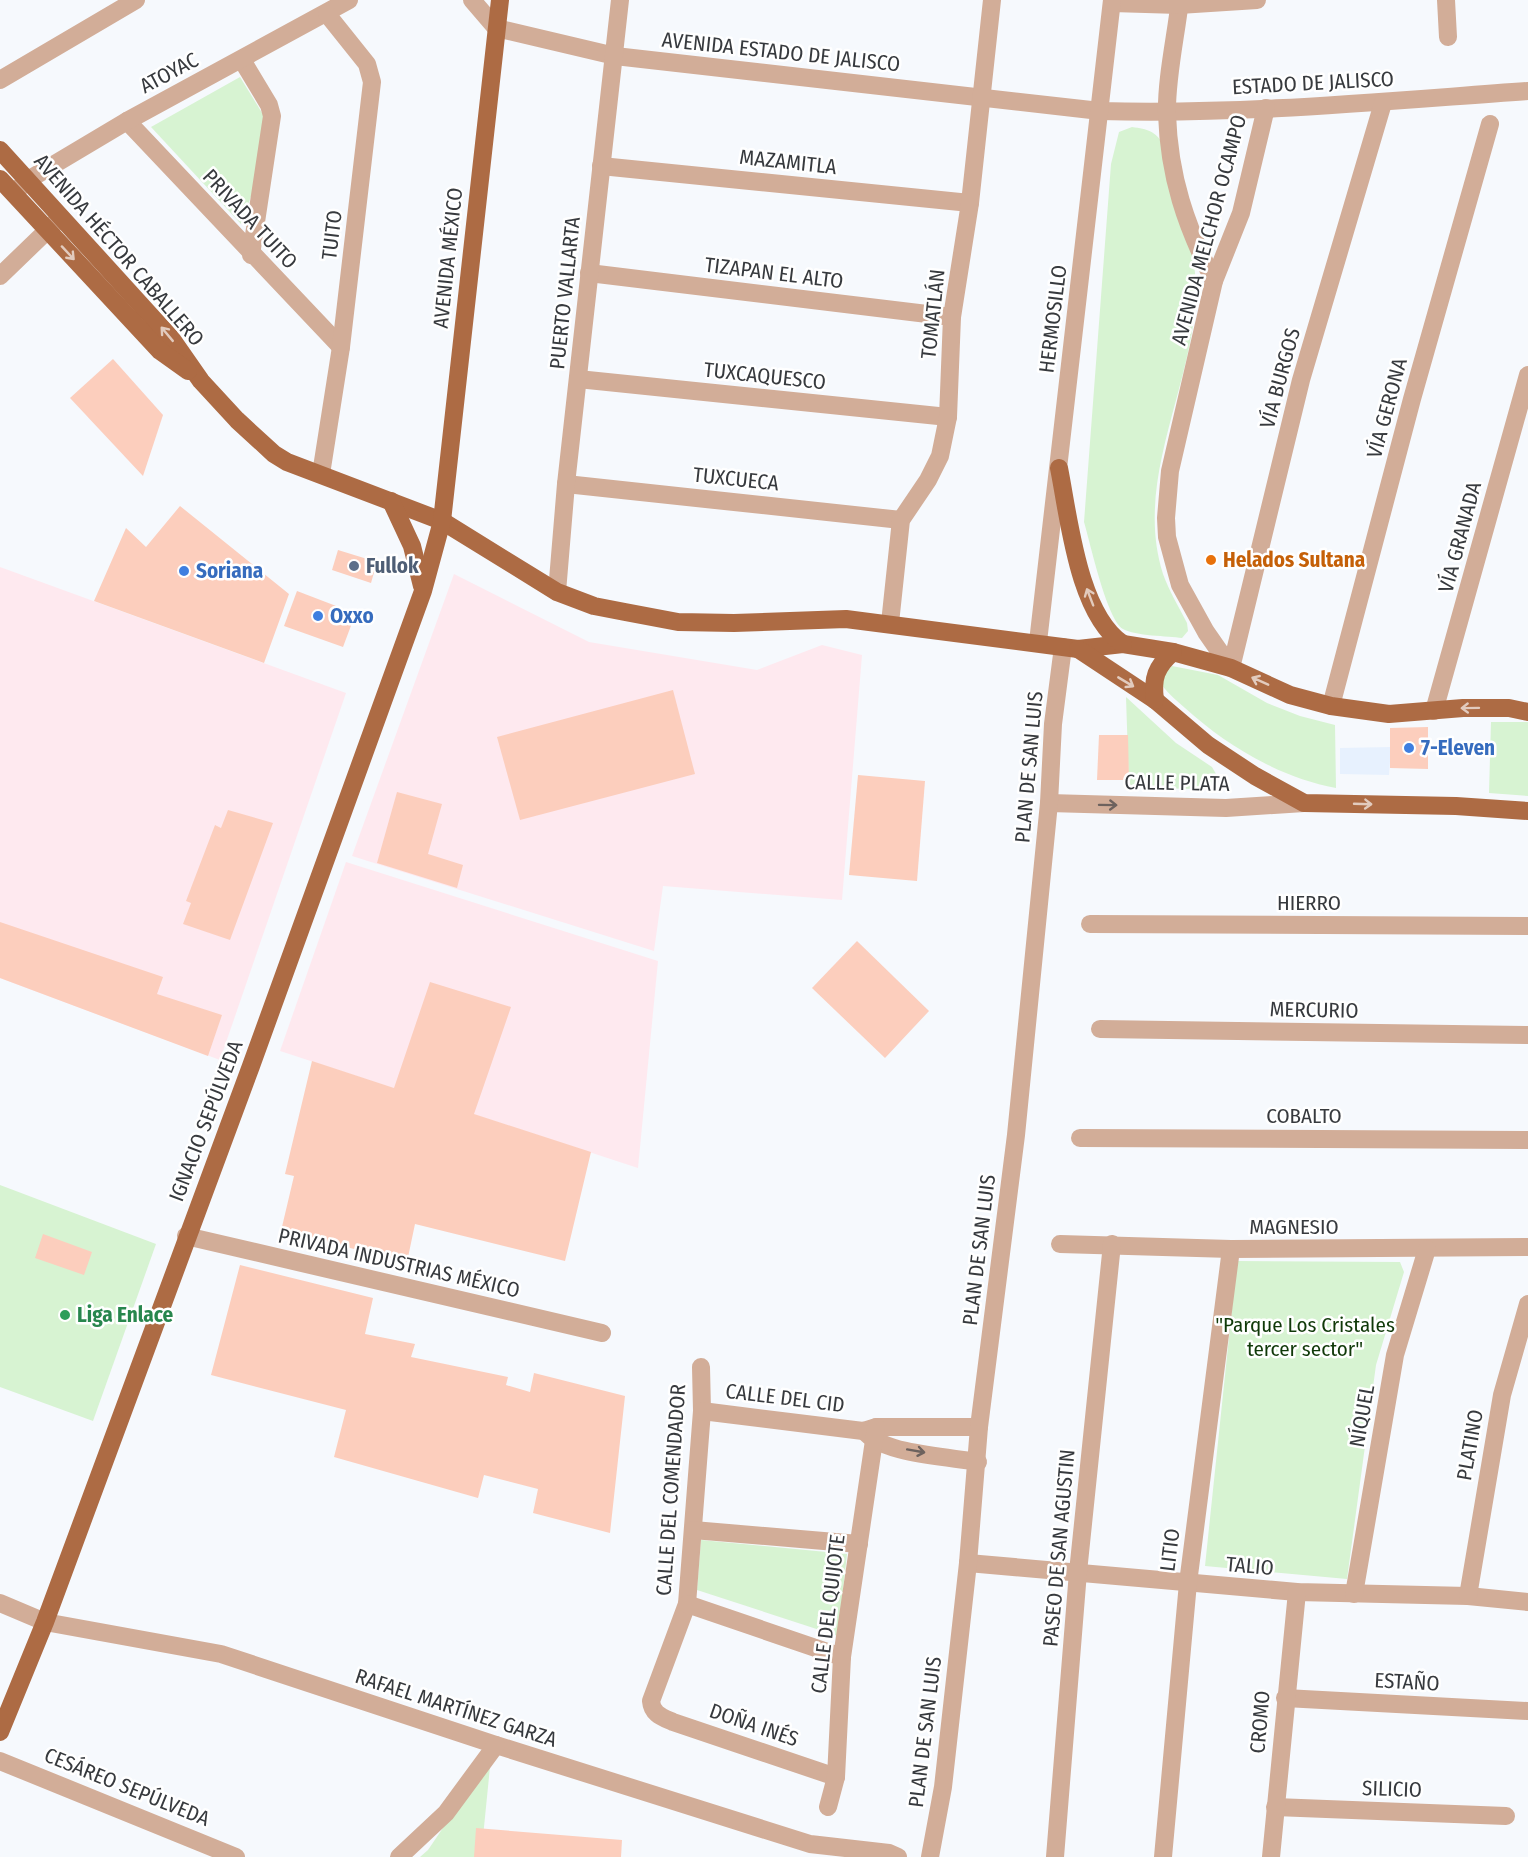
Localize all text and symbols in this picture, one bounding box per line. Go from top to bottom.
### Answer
street label: AVENIDA ESTADO DE JALISCO [661,27,901,77]
street label: ATOYAC [135,47,203,99]
street label: ESTADO DE JALISCO [1231,66,1395,100]
street label: AVENIDA MELCHOR OCAMPO [1166,112,1252,348]
street label: MAZAMITLA [738,144,838,180]
street label: AVENIDA HÉCTOR CABALLERO [29,149,209,351]
street label: PRIVADA TUITO [197,164,303,274]
street label: AVENIDA MÉXICO [428,186,468,330]
street label: TUITO [316,209,348,261]
street label: PUERTO VALLARTA [544,215,586,371]
one-way arrow [61,245,75,260]
street label: TIZAPAN EL ALTO [703,252,845,294]
street label: HERMOSILLO [1033,263,1073,375]
street label: TOMATLÁN [915,268,951,360]
street label: VÍA BURGOS [1254,325,1306,431]
one-way arrow [160,327,174,342]
street label: VÍA GERONA [1361,355,1413,461]
street label: TUXCAQUESCO [703,357,827,395]
street label: TUXCUECA [692,462,780,496]
street label: VÍA GRANADA [1433,479,1487,595]
place label: Helados Sultana [1223,547,1365,573]
place label: Fullok [366,553,419,579]
marker: Helados Sultana [1204,553,1218,567]
place label: Soriana [196,558,263,584]
marker: Fullok [347,559,361,573]
marker: Soriana [177,564,191,578]
one-way arrow [1083,589,1094,607]
place label: Oxxo [330,603,374,629]
marker: Oxxo [311,609,325,623]
one-way arrow [1252,675,1270,687]
one-way arrow [1117,676,1134,688]
street label: PLAN DE SAN LUIS [1009,690,1049,844]
one-way arrow [1460,702,1480,714]
place label: 7-Eleven [1421,735,1495,761]
marker: 7-Eleven [1402,741,1416,755]
street label: CALLE PLATA [1124,769,1230,797]
one-way arrow [1097,799,1117,810]
one-way arrow [1352,799,1372,810]
street label: HIERRO [1277,890,1341,916]
street label: MERCURIO [1269,996,1359,1024]
street label: IGNACIO SEPÚLVEDA [163,1037,249,1205]
street label: COBALTO [1266,1103,1342,1129]
street label: PLAN DE SAN LUIS [957,1173,1001,1327]
street label: MAGNESIO [1249,1214,1339,1240]
street label: PRIVADA INDUSTRIAS MÉXICO [276,1223,522,1303]
place label: Liga Enlace [77,1302,174,1328]
marker: Liga Enlace [58,1308,72,1322]
park label: "Parque Los Cristales tercer sector" [1215,1312,1395,1362]
street label: CALLE DEL CID [724,1378,846,1418]
street label: NÍQUEL [1344,1382,1380,1449]
street label: CALLE DEL COMENDADOR [651,1383,691,1597]
street label: PLATINO [1451,1408,1489,1482]
one-way arrow [906,1446,926,1457]
street label: PASEO DE SAN AGUSTIN [1037,1448,1081,1648]
street label: LITIO [1154,1527,1186,1573]
street label: CALLE DEL QUIJOTE [805,1533,851,1695]
street label: TALIO [1225,1551,1275,1581]
street label: PLAN DE SAN LUIS [903,1655,947,1809]
street label: RAFAEL MARTÍNEZ GARZA [352,1663,560,1753]
street label: ESTAÑO [1374,1667,1440,1697]
street label: CROMO [1244,1690,1276,1754]
street label: DOÑA INÉS [706,1698,802,1752]
street label: CESÁREO SEPÚLVEDA [41,1742,213,1832]
street label: SILICIO [1362,1775,1422,1803]

